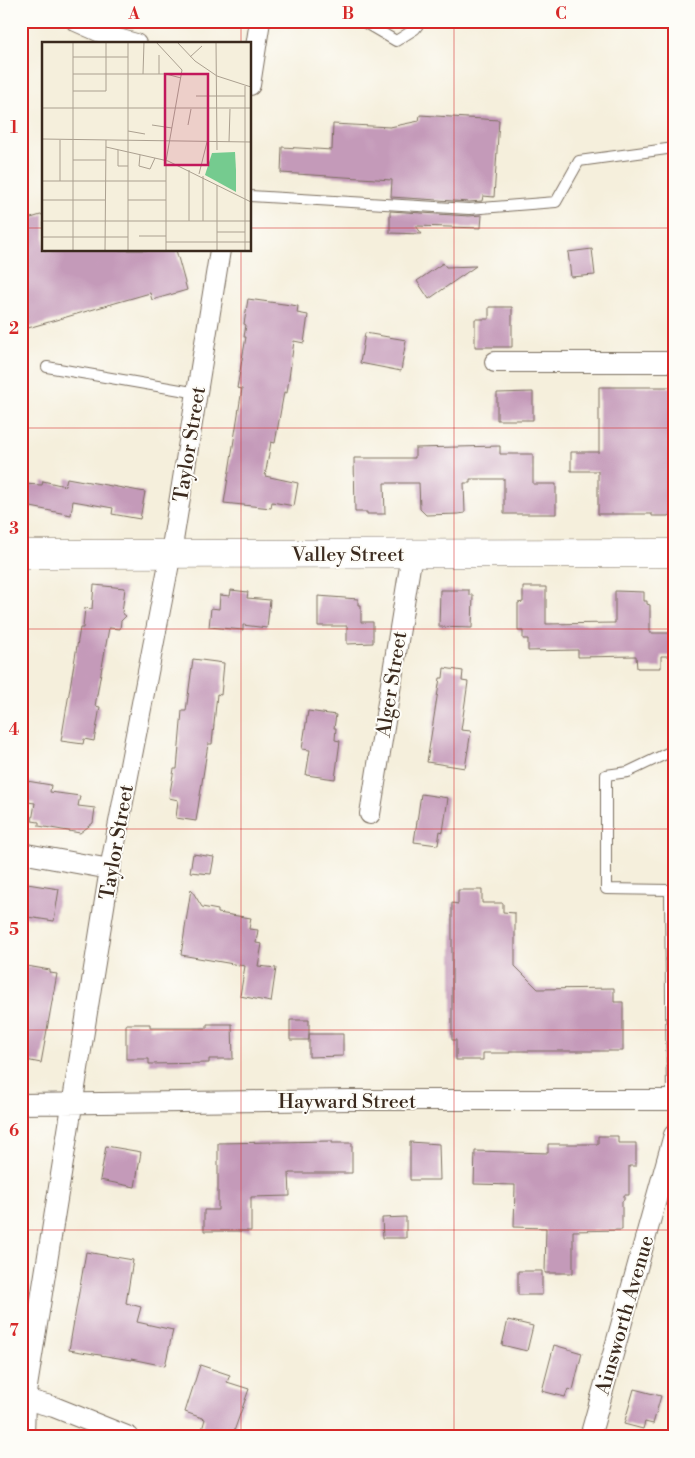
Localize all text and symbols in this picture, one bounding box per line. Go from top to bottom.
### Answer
text: A [127,4,140,24]
text: B [342,4,354,24]
text: C [555,4,567,24]
inset map [42,42,251,251]
text: 1 [10,118,18,138]
text: 2 [9,319,19,339]
street label: Taylor Street [169,385,212,504]
text: 3 [9,519,19,539]
street label: Valley Street [291,543,404,568]
street label: Alger Street [372,629,413,740]
text: 4 [9,720,20,740]
street label: Taylor Street [95,783,140,902]
text: 5 [9,920,19,940]
street label: Hayward Street [278,1090,416,1115]
text: 6 [9,1121,19,1141]
street label: Ainsworth Avenue [590,1233,660,1399]
text: 7 [9,1321,19,1341]

